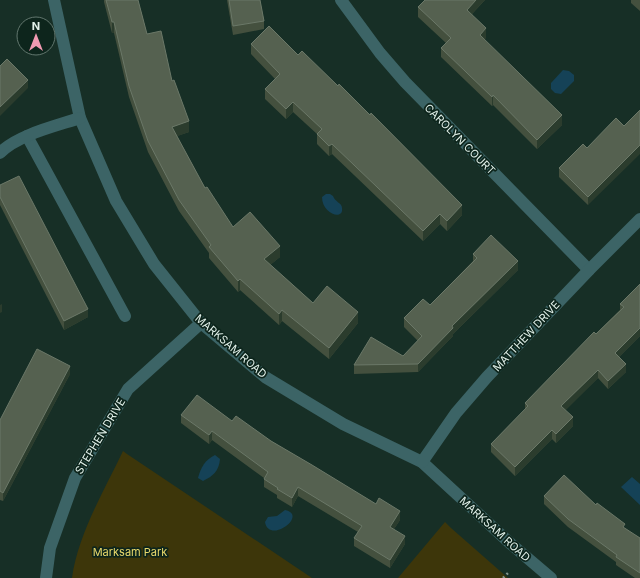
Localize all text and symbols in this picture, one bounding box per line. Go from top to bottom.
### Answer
north arrow [16,16,56,56]
text: N [32,19,40,33]
street label: CAROLYN COURT [422,101,498,177]
street label: MATTHEW DRIVE [490,298,562,374]
street label: MARKSAM ROAD [192,311,270,381]
street label: STEPHEN DRIVE [72,395,128,477]
street label: MARKSAM ROAD [457,494,533,564]
park label: Marksam Park [93,545,167,559]

